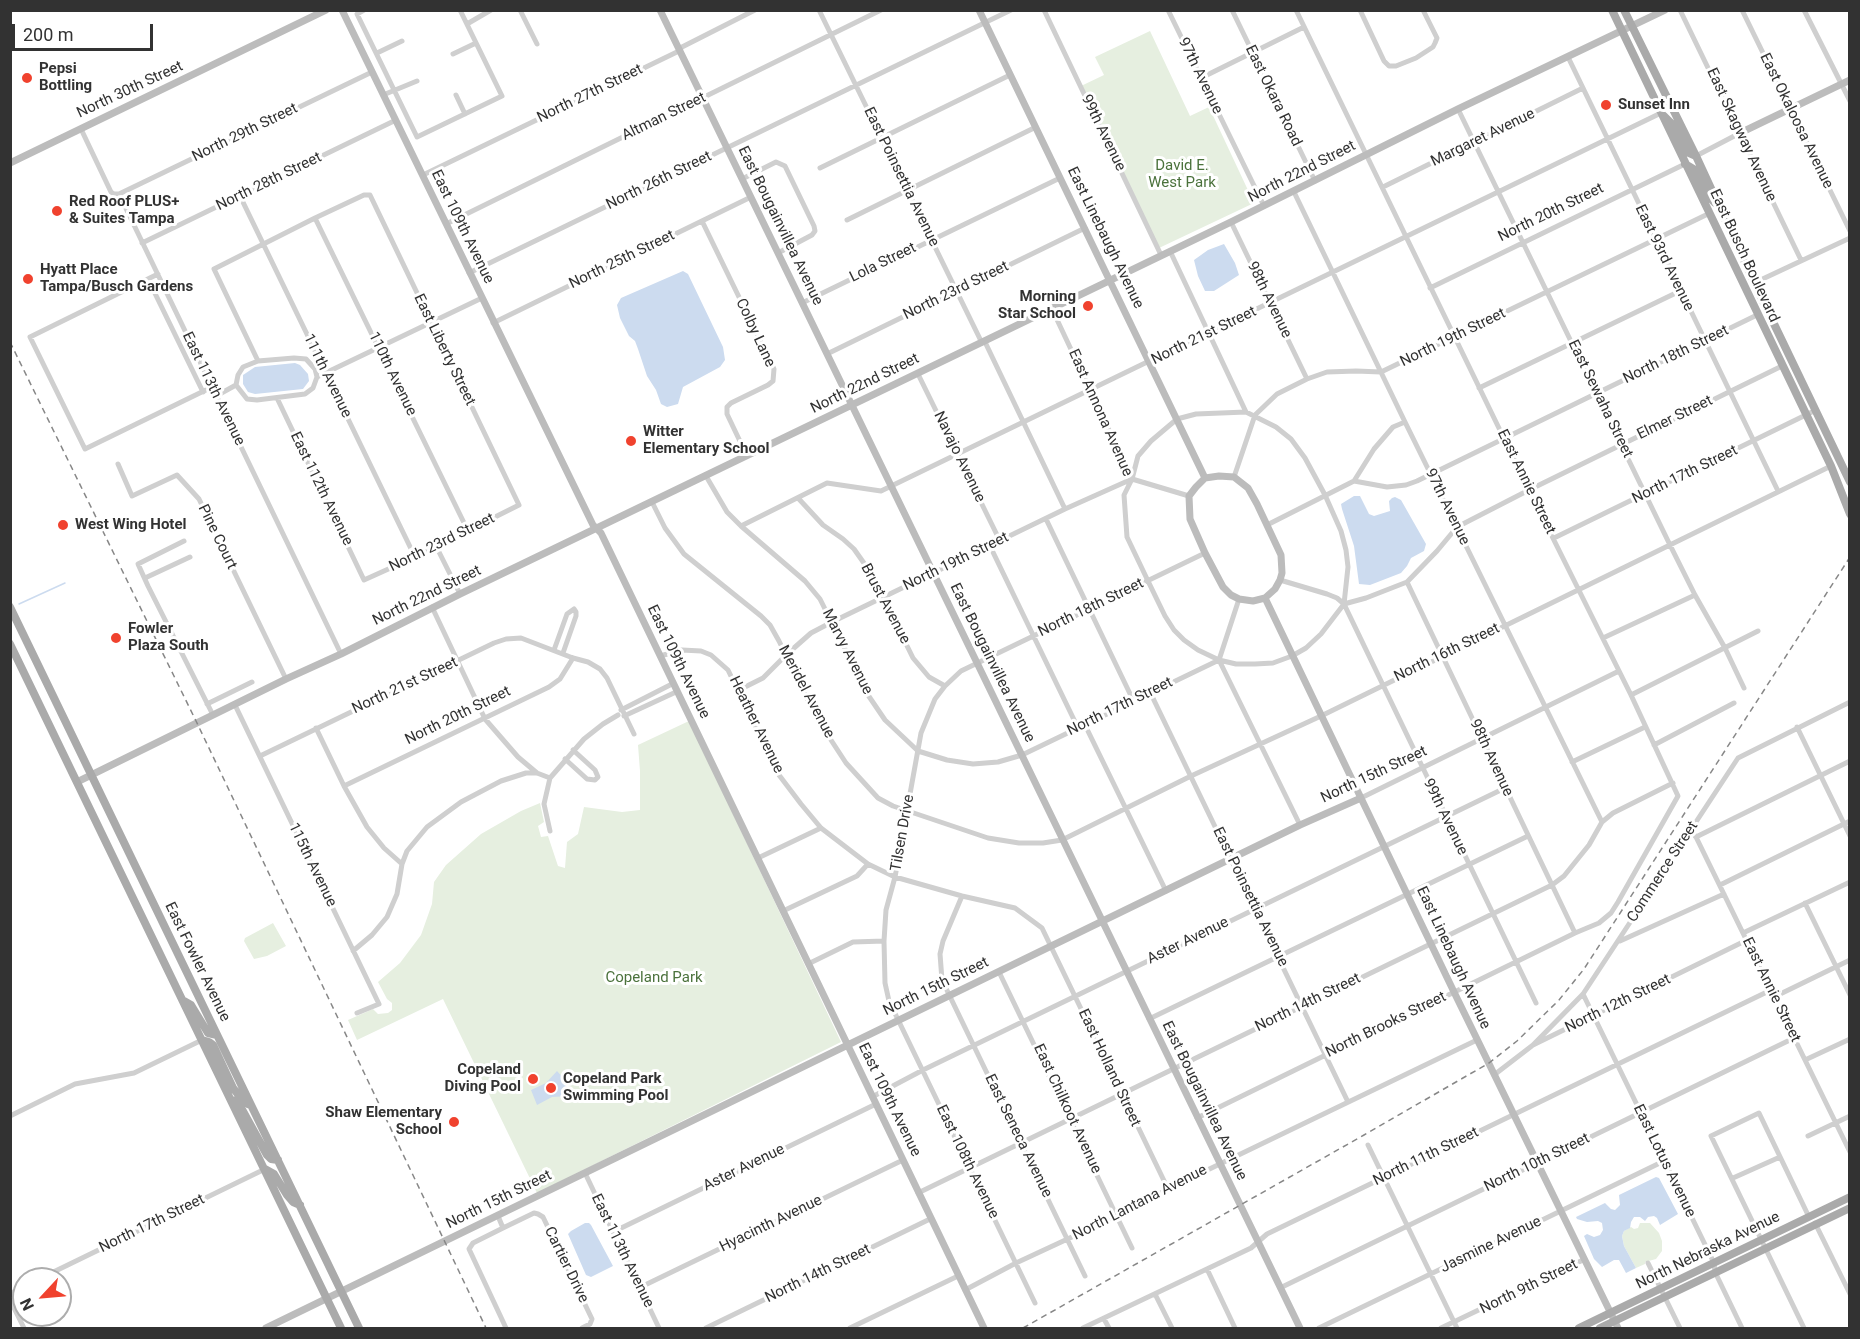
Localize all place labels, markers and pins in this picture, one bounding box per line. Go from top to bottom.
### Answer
place label: Pepsi Bottling [39,60,92,95]
marker: Pepsi Bottling [20,71,34,85]
place label: Sunset Inn [1618,96,1690,114]
marker: Sunset Inn [1599,98,1613,112]
place label: Red Roof PLUS+ & Suites Tampa [69,193,179,228]
marker: Red Roof PLUS+ & Suites Tampa [50,204,64,218]
place label: Hyatt Place Tampa/Busch Gardens [40,261,193,296]
marker: Hyatt Place Tampa/Busch Gardens [21,272,35,286]
place label: Morning Star School [998,288,1076,323]
marker: Morning Star School [1081,299,1095,313]
place label: Witter Elementary School [643,423,769,458]
marker: Witter Elementary School [624,434,638,448]
place label: West Wing Hotel [75,516,187,534]
marker: West Wing Hotel [56,518,70,532]
place label: Fowler Plaza South [128,620,209,655]
marker: Fowler Plaza South [109,631,123,645]
place label: Copeland Diving Pool [445,1061,521,1096]
place label: Copeland Park Swimming Pool [563,1070,668,1105]
marker: Copeland Diving Pool [526,1072,540,1086]
marker: Copeland Park Swimming Pool [544,1081,558,1095]
place label: Shaw Elementary School [325,1104,442,1139]
marker: Shaw Elementary School [447,1115,461,1129]

